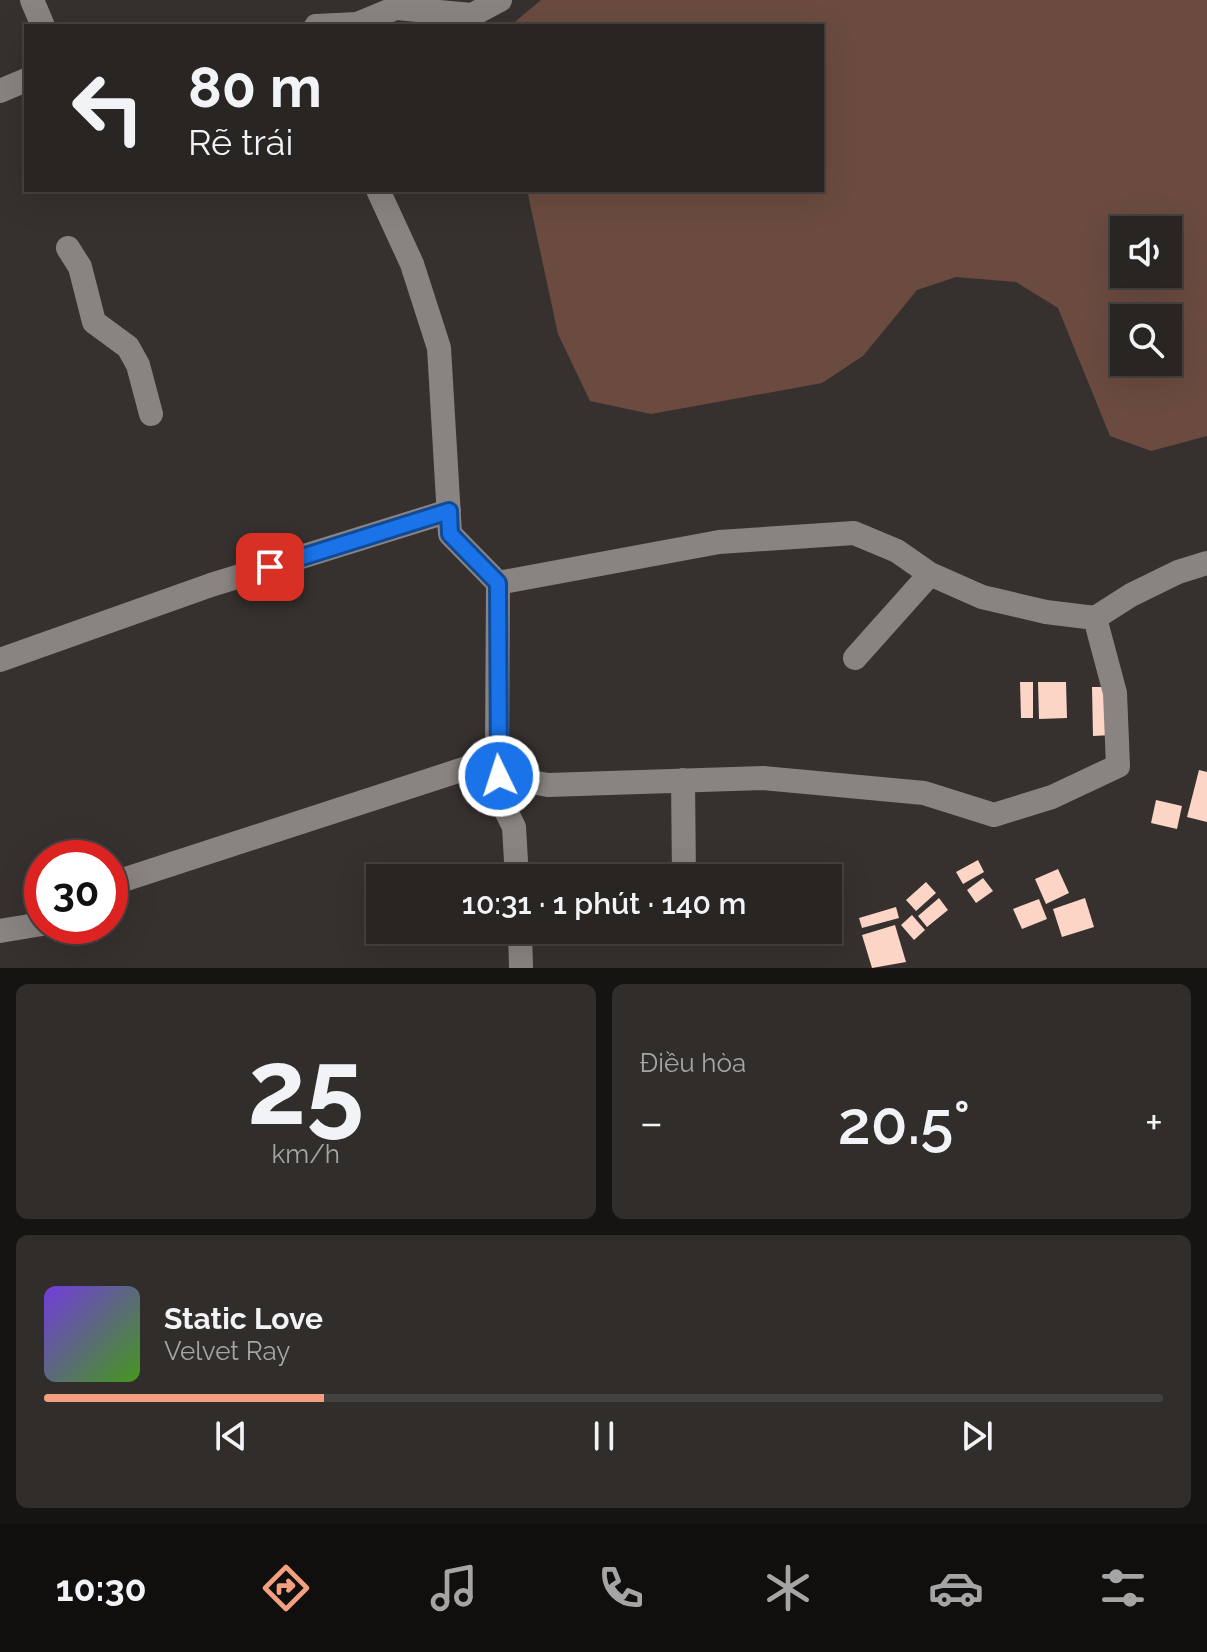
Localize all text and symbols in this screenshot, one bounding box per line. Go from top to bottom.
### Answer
text: 80 m [188,54,322,120]
icon: left [56,56,160,160]
text: Rẽ trái [188,121,293,163]
map controls [1110,216,1182,376]
button: sound [1110,216,1182,288]
button: search [1110,304,1182,376]
pin [236,533,304,601]
icon: arrive [248,545,292,589]
position arrow [457,734,541,818]
speed limit sign: 30 [24,840,128,944]
text: 10:31 · 1 phút · 140 m [462,886,746,921]
text: 25 [248,1026,364,1148]
text: Điều hòa [640,1048,746,1078]
text: 20.5° [838,1088,970,1158]
text: − [640,1097,663,1148]
text: + [1145,1097,1163,1148]
text: km/h [271,1139,340,1169]
text: Static Love [164,1301,323,1336]
text: Velvet Ray [164,1336,290,1366]
icon: previous [209,1414,253,1458]
icon: pause [582,1414,626,1458]
icon: next [955,1414,999,1458]
icon: directions [258,1560,314,1616]
icon: music [426,1560,482,1616]
icon: phone [593,1560,649,1616]
icon: climate [760,1560,816,1616]
icon: car [928,1560,984,1616]
icon: filters [1095,1560,1151,1616]
text: 10:30 [56,1567,147,1609]

